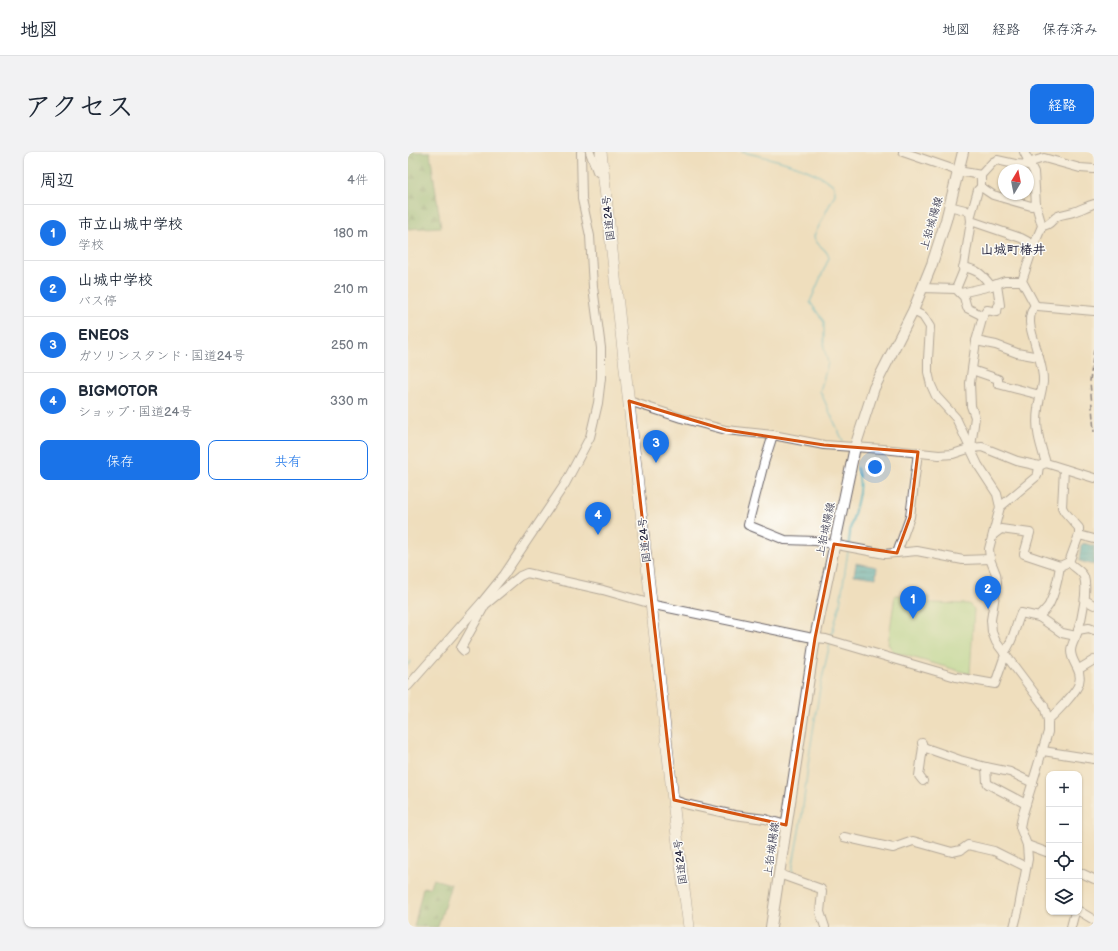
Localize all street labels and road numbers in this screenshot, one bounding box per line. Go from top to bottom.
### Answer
street label: 国道24号 [600,194,617,242]
street label: 上狛城陽線 [918,195,945,251]
street label: 上狛城陽線 [813,501,838,557]
street label: 国道24号 [636,516,653,564]
street label: 上狛城陽線 [761,821,782,877]
street label: 国道24号 [671,838,690,886]

